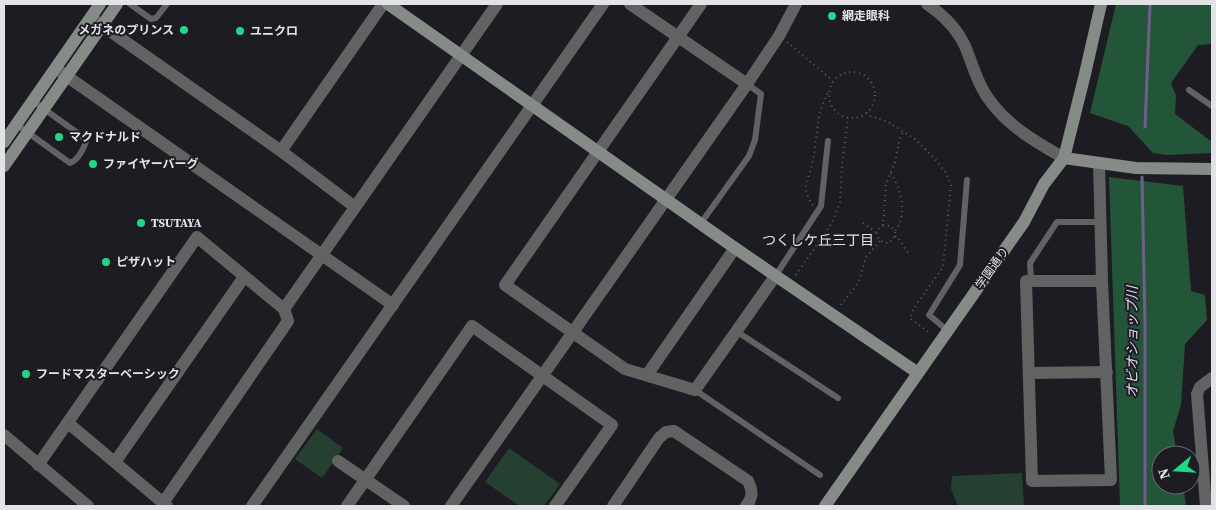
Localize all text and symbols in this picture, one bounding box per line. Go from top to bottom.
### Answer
place label: 網走眼科 [842,8,890,24]
marker: 網走眼科 [826,10,838,22]
place label: メガネのプリンス [78,22,174,38]
place label: ユニクロ [250,23,298,39]
marker: メガネのプリンス [178,24,190,36]
marker: ユニクロ [234,25,246,37]
place label: マクドナルド [69,129,141,145]
marker: マクドナルド [53,131,65,143]
place label: ファイヤーバーグ [103,156,199,172]
marker: ファイヤーバーグ [87,158,99,170]
place label: TSUTAYA [151,215,202,231]
marker: TSUTAYA [135,217,147,229]
district label: つくしケ丘三丁目 [762,230,874,250]
street label: 学園通り [972,244,1012,292]
place label: ピザハット [116,254,176,270]
marker: ピザハット [100,256,112,268]
water label: オビオショップ川 [1122,284,1142,398]
place label: フードマスターベーシック [36,366,180,382]
marker: フードマスターベーシック [20,368,32,380]
north arrow [1151,445,1201,495]
text: N [1153,466,1175,482]

